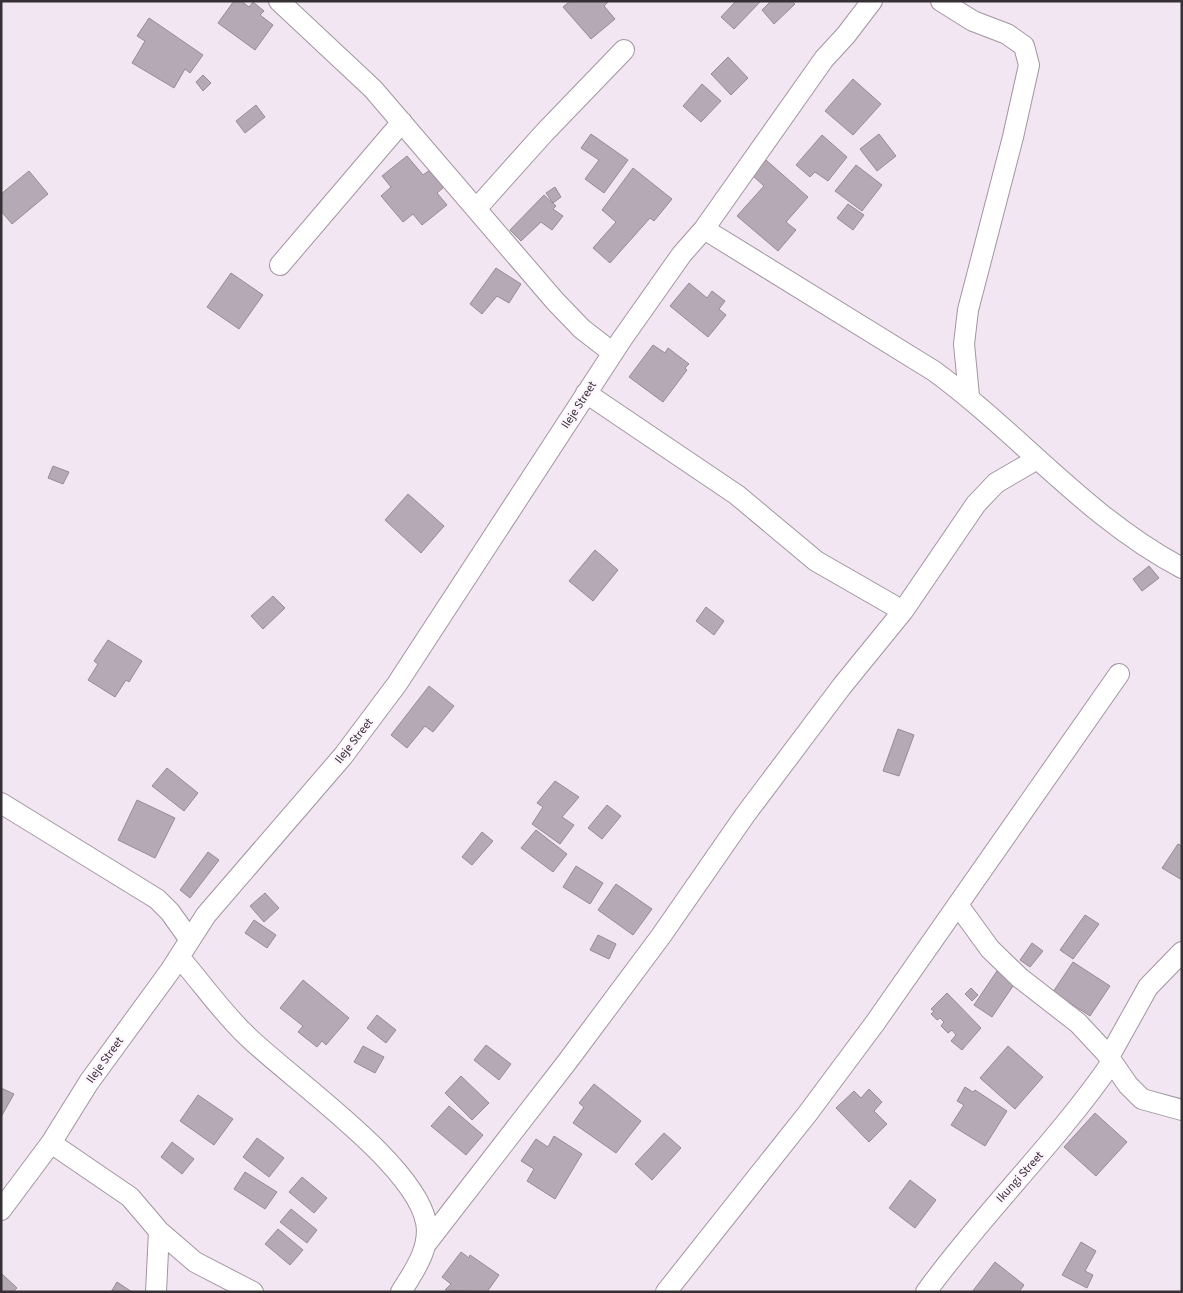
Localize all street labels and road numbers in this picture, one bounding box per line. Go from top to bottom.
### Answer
street label: Ileje Street [557,378,601,432]
street label: Ileje Street [331,715,377,767]
street label: Ileje Street [82,1033,128,1087]
street label: Ikungi Street [992,1148,1048,1206]

